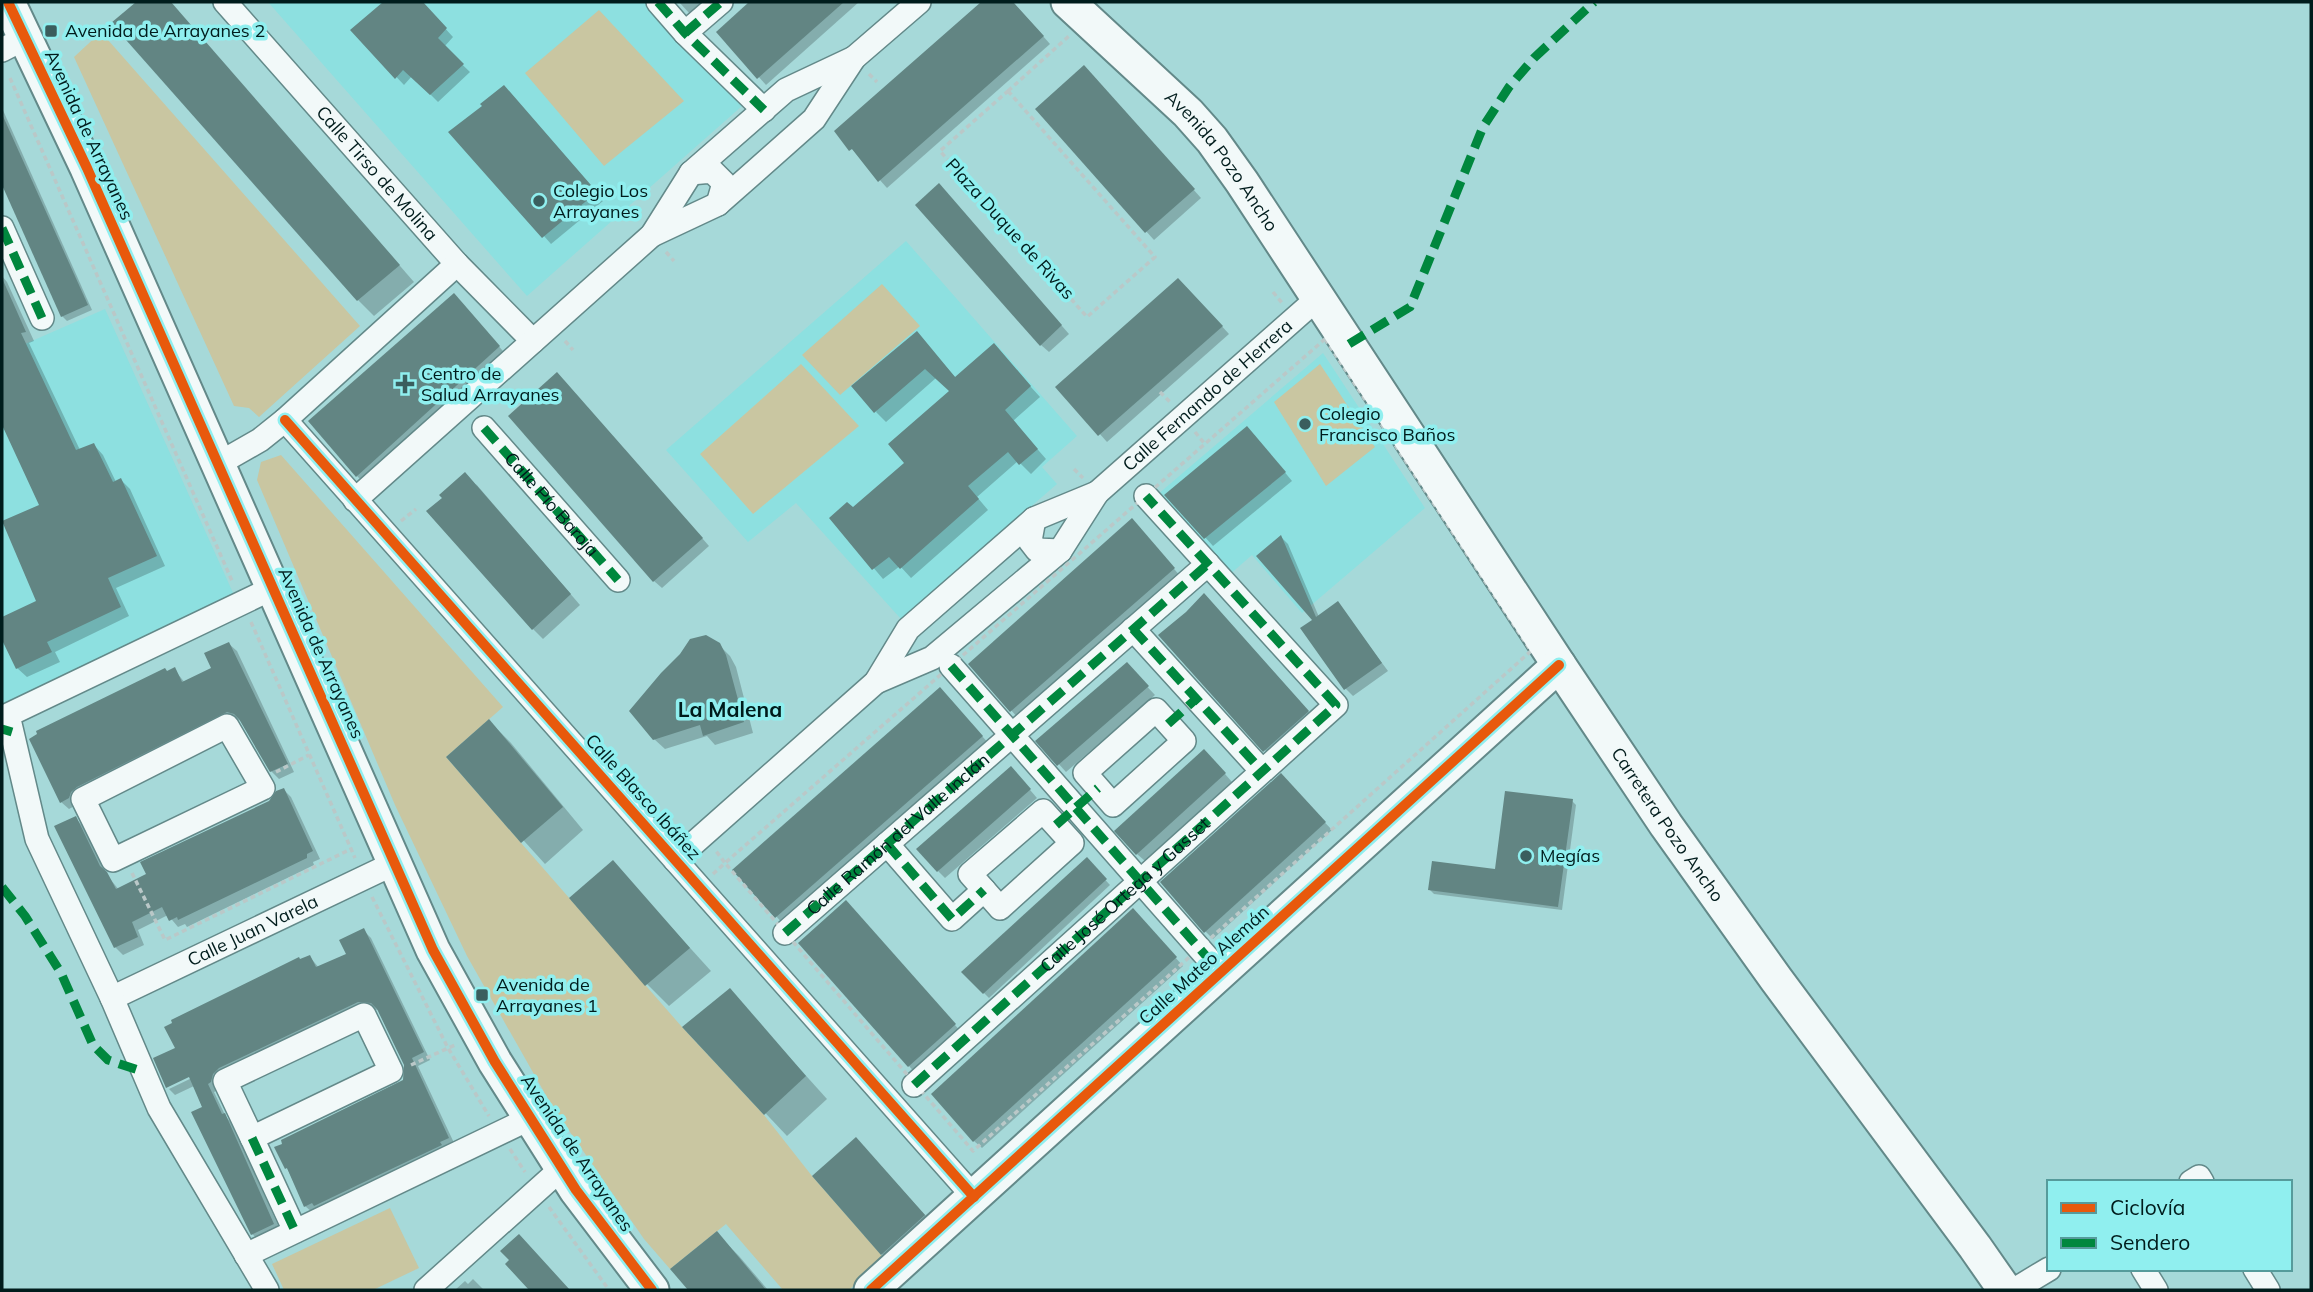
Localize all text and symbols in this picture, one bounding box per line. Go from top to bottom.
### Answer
place label: Avenida de Arrayanes 2 [65,19,265,42]
marker: Avenida de Arrayanes 2 [43,23,59,39]
street label: Avenida de Arrayanes [40,46,139,223]
street label: Avenida Pozo Ancho [1160,85,1283,236]
street label: Calle Tirso de Molina [311,101,443,245]
street label: Plaza Duque de Rivas [941,153,1080,304]
place label: Colegio Los Arrayanes [553,179,648,223]
marker: Colegio Los Arrayanes [531,193,547,209]
street label: Calle Fernando de Herrera [1118,314,1297,476]
place label: Centro de Salud Arrayanes [421,362,560,406]
marker: Centro de Salud Arrayanes [395,374,415,394]
place label: Colegio Francisco Baños [1319,402,1455,446]
marker: Colegio Francisco Baños [1297,416,1313,432]
street label: Calle Pío Baroja [500,447,604,561]
street label: Avenida de Arrayanes [273,564,370,742]
district label: La Malena [678,696,782,722]
street label: Calle Blasco Ibáñez [581,729,706,864]
street label: Carretera Pozo Ancho [1606,743,1729,906]
street label: Calle Ramón del Valle Inclán [801,748,994,920]
street label: Calle José Ortega y Gasset [1035,812,1215,977]
place label: Megías [1540,844,1600,867]
marker: Megías [1518,848,1534,864]
street label: Calle Juan Varela [184,889,322,971]
street label: Calle Mateo Alemán [1134,900,1274,1029]
place label: Avenida de Arrayanes 1 [496,973,598,1017]
marker: Avenida de Arrayanes 1 [474,987,490,1003]
street label: Avenida de Arrayanes [516,1070,639,1236]
legend [2047,1180,2292,1271]
text: Ciclovía [2110,1194,2185,1220]
text: Sendero [2110,1229,2190,1255]

